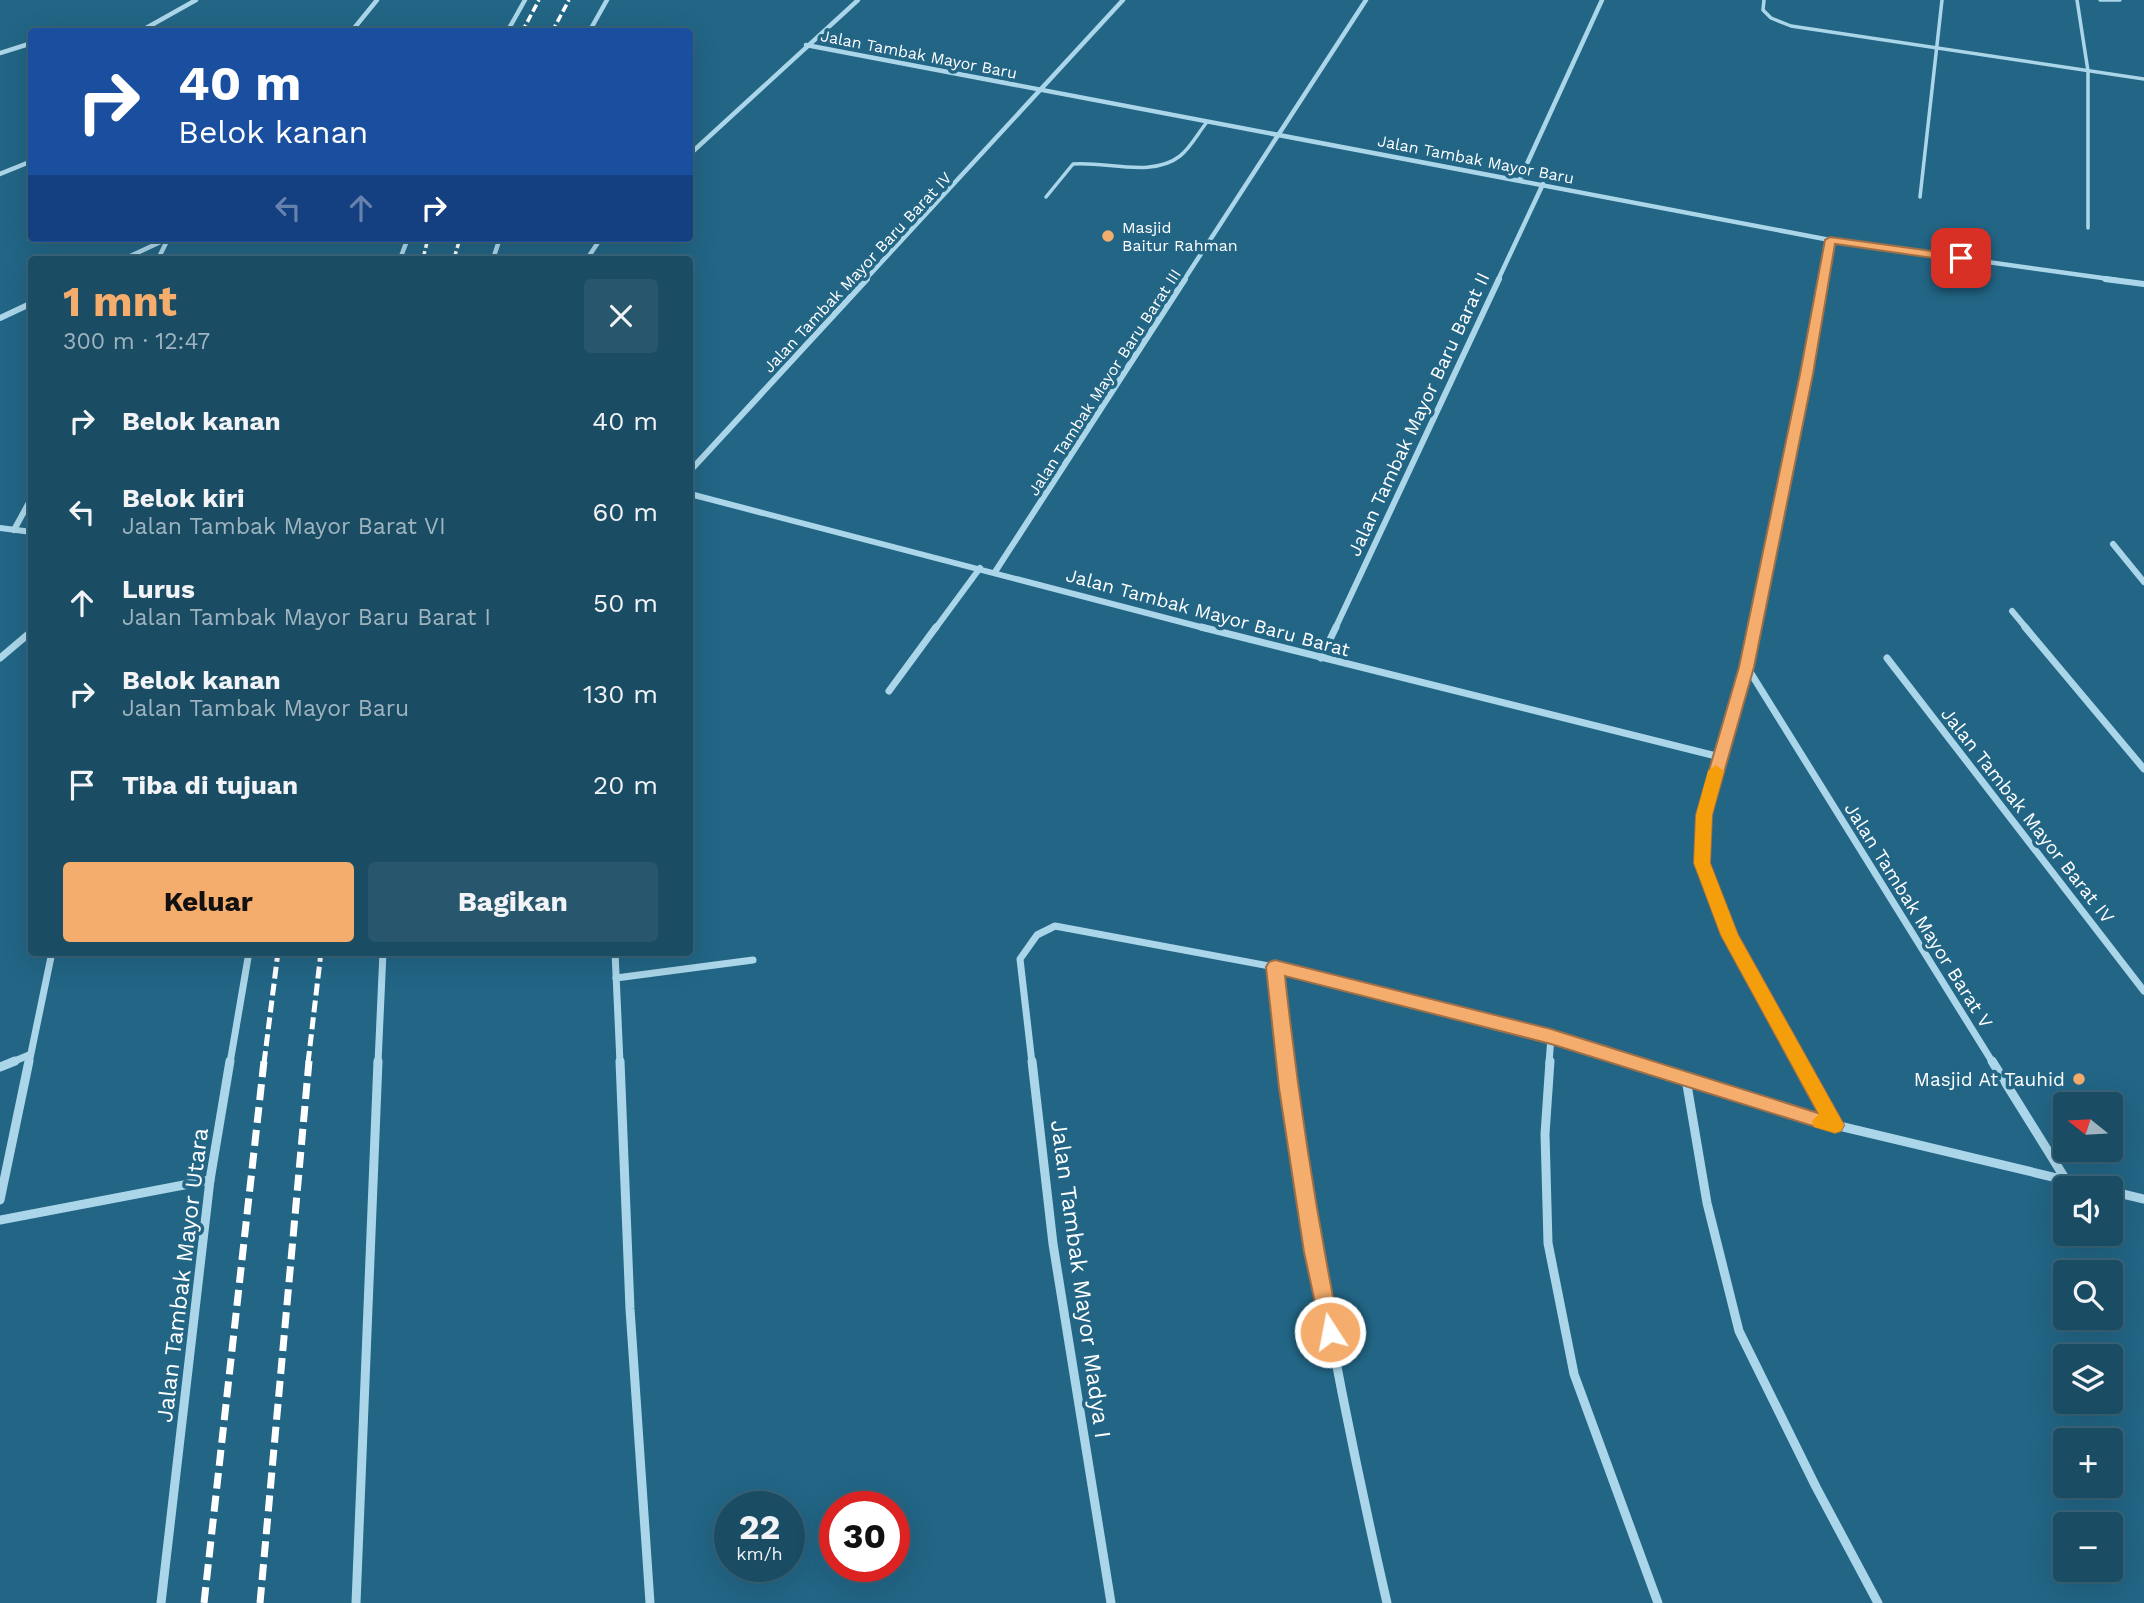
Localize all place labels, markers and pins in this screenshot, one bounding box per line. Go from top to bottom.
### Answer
place label: Masjid Baitur Rahman [1122,218,1238,255]
marker: Masjid Baitur Rahman [1100,228,1116,244]
pin [1931,228,1991,288]
place label: Masjid At Tauhid [1914,1068,2065,1091]
marker: Masjid At Tauhid [2071,1071,2087,1087]

